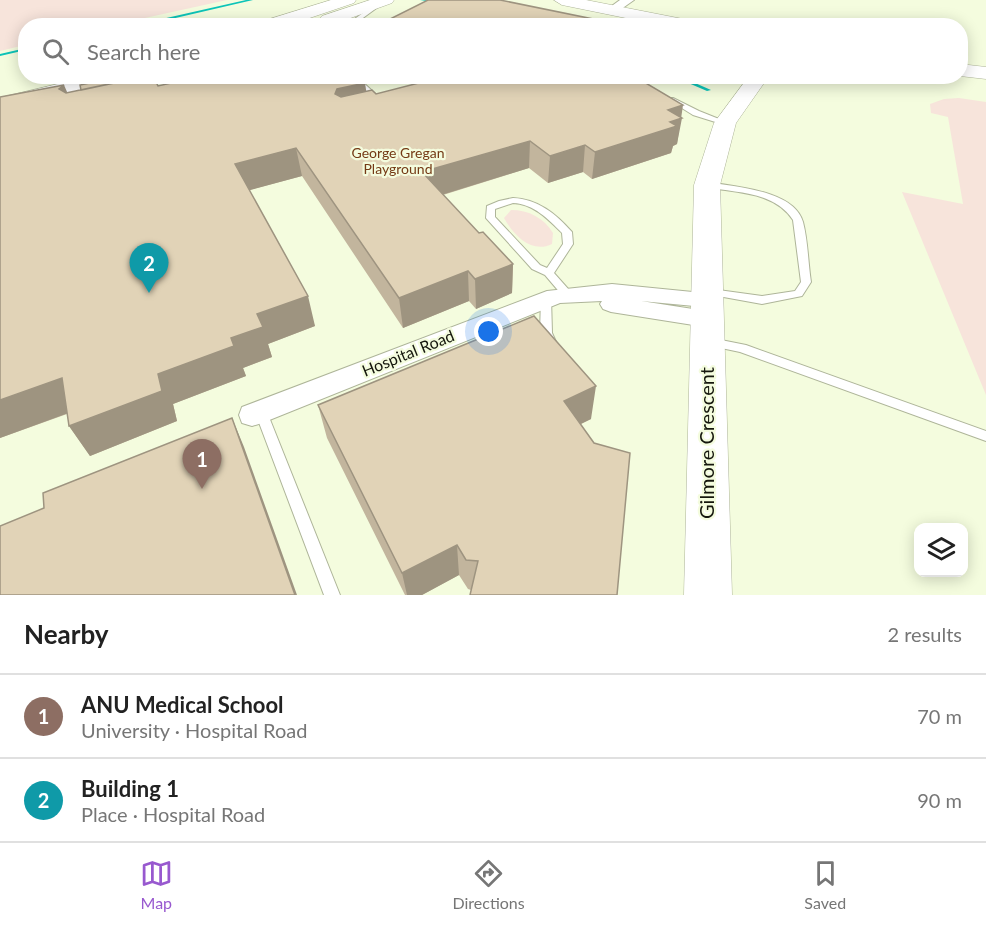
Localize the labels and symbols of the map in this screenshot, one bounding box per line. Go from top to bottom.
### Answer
park label: George Gregan Playground [352,144,444,177]
pin: 2 [130,244,168,293]
your location [474,317,503,346]
street label: Hospital Road [359,325,457,380]
street label: Gilmore Crescent [694,367,718,519]
pin: 1 [182,440,222,489]

